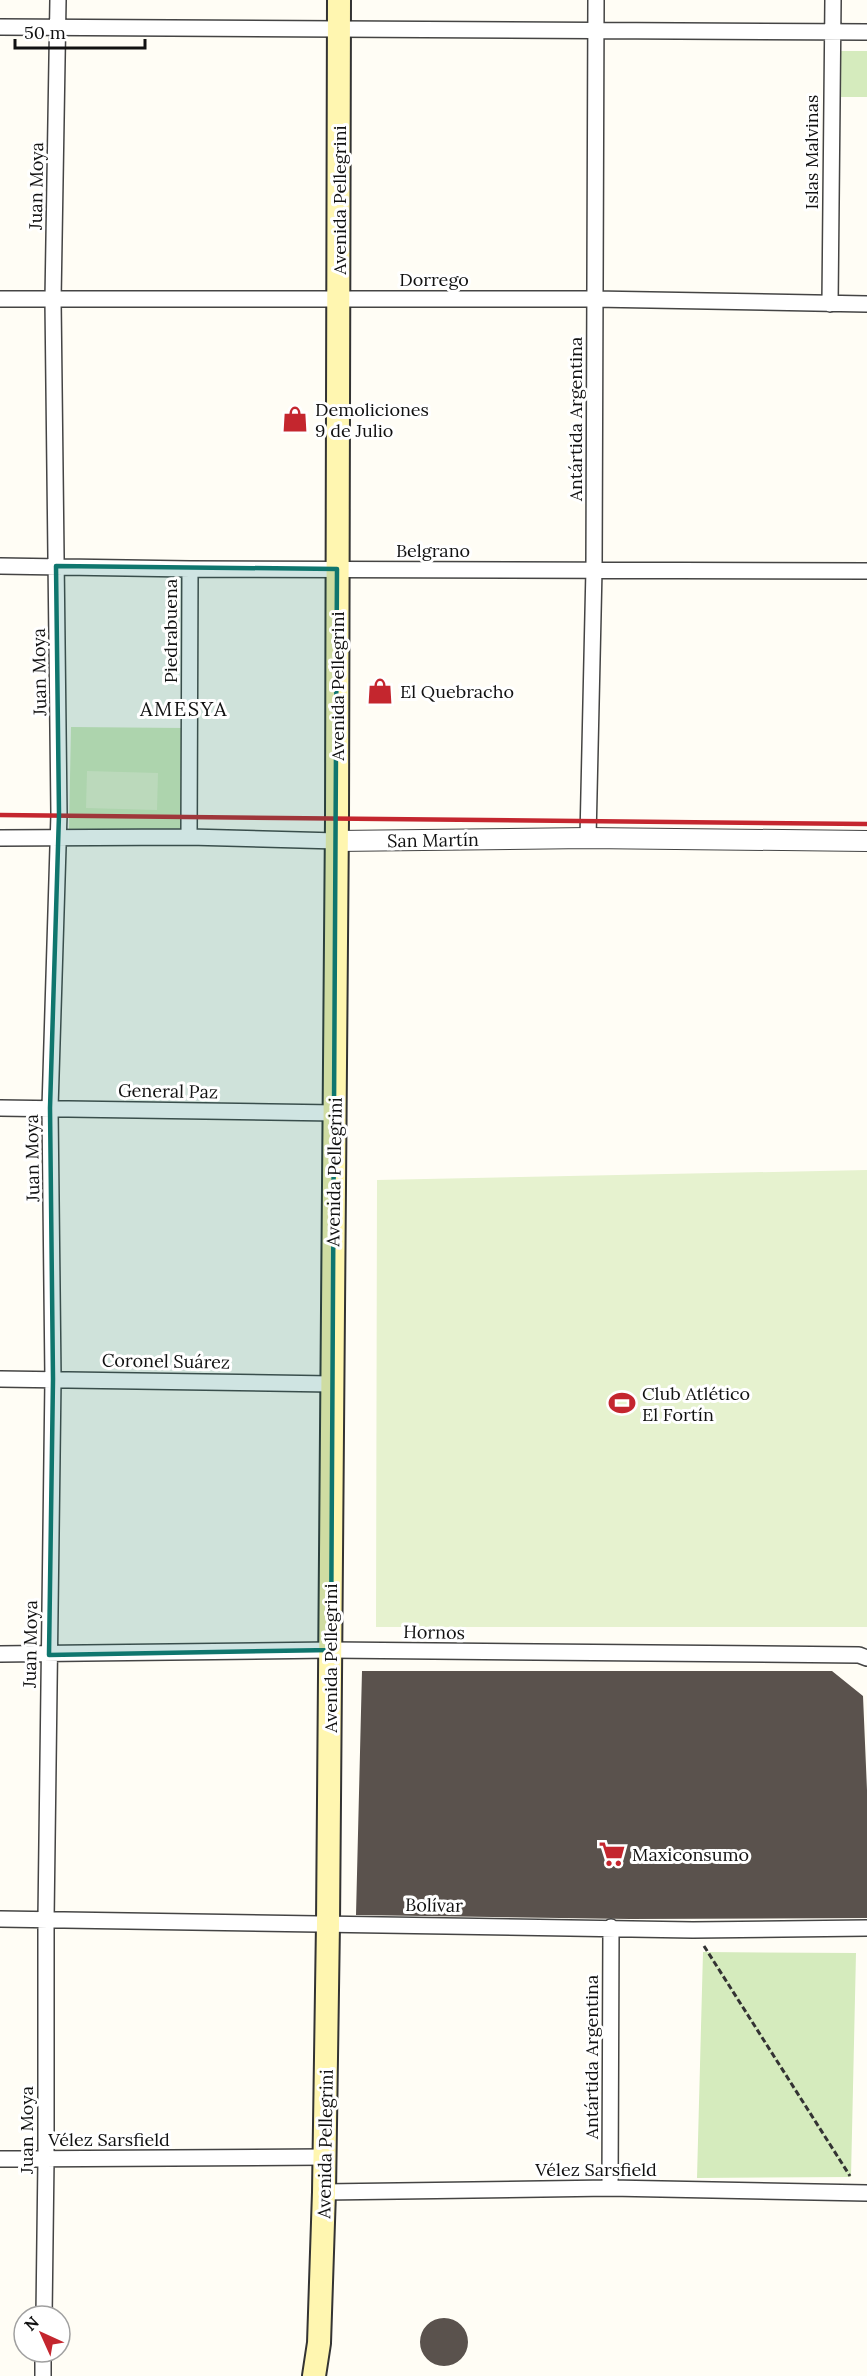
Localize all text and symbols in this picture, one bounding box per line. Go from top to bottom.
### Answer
scale bar [15,12,146,50]
text: 50 m [24,21,66,44]
street label: Islas Malvinas [800,95,823,209]
street label: Avenida Pellegrini [328,125,351,276]
street label: Juan Moya [24,142,48,231]
street label: Dorrego [399,268,469,291]
street label: Antártida Argentina [564,337,587,502]
place label: Demoliciones 9 de Julio [315,398,429,442]
shop icon: Demoliciones 9 de Julio [280,404,310,434]
street label: Belgrano [396,539,470,562]
street label: Piedrabuena [159,579,182,683]
street label: Avenida Pellegrini [326,611,349,762]
street label: Juan Moya [27,628,51,717]
shop icon: El Quebracho [365,676,395,706]
place label: El Quebracho [400,680,514,703]
district label: AMESYA [139,696,228,721]
street label: San Martín [387,828,479,852]
street label: General Paz [118,1079,218,1103]
street label: Avenida Pellegrini [321,1097,347,1248]
street label: Juan Moya [20,1114,44,1203]
street label: Coronel Suárez [102,1348,230,1374]
place label: Club Atlético El Fortín [642,1382,750,1426]
sports icon: Club Atlético El Fortín [607,1388,637,1418]
street label: Avenida Pellegrini [319,1583,342,1734]
street label: Juan Moya [18,1600,42,1689]
street label: Hornos [403,1620,465,1644]
supermarket icon: Maxiconsumo [597,1839,627,1869]
place label: Maxiconsumo [632,1843,749,1866]
street label: Bolívar [405,1893,463,1917]
street label: Antártida Argentina [580,1975,603,2140]
street label: Avenida Pellegrini [312,2069,338,2220]
street label: Juan Moya [15,2086,38,2175]
street label: Vélez Sarsfield [47,2128,170,2151]
street label: Vélez Sarsfield [534,2158,657,2181]
north arrow [12,2304,72,2364]
text: N [20,2312,43,2335]

